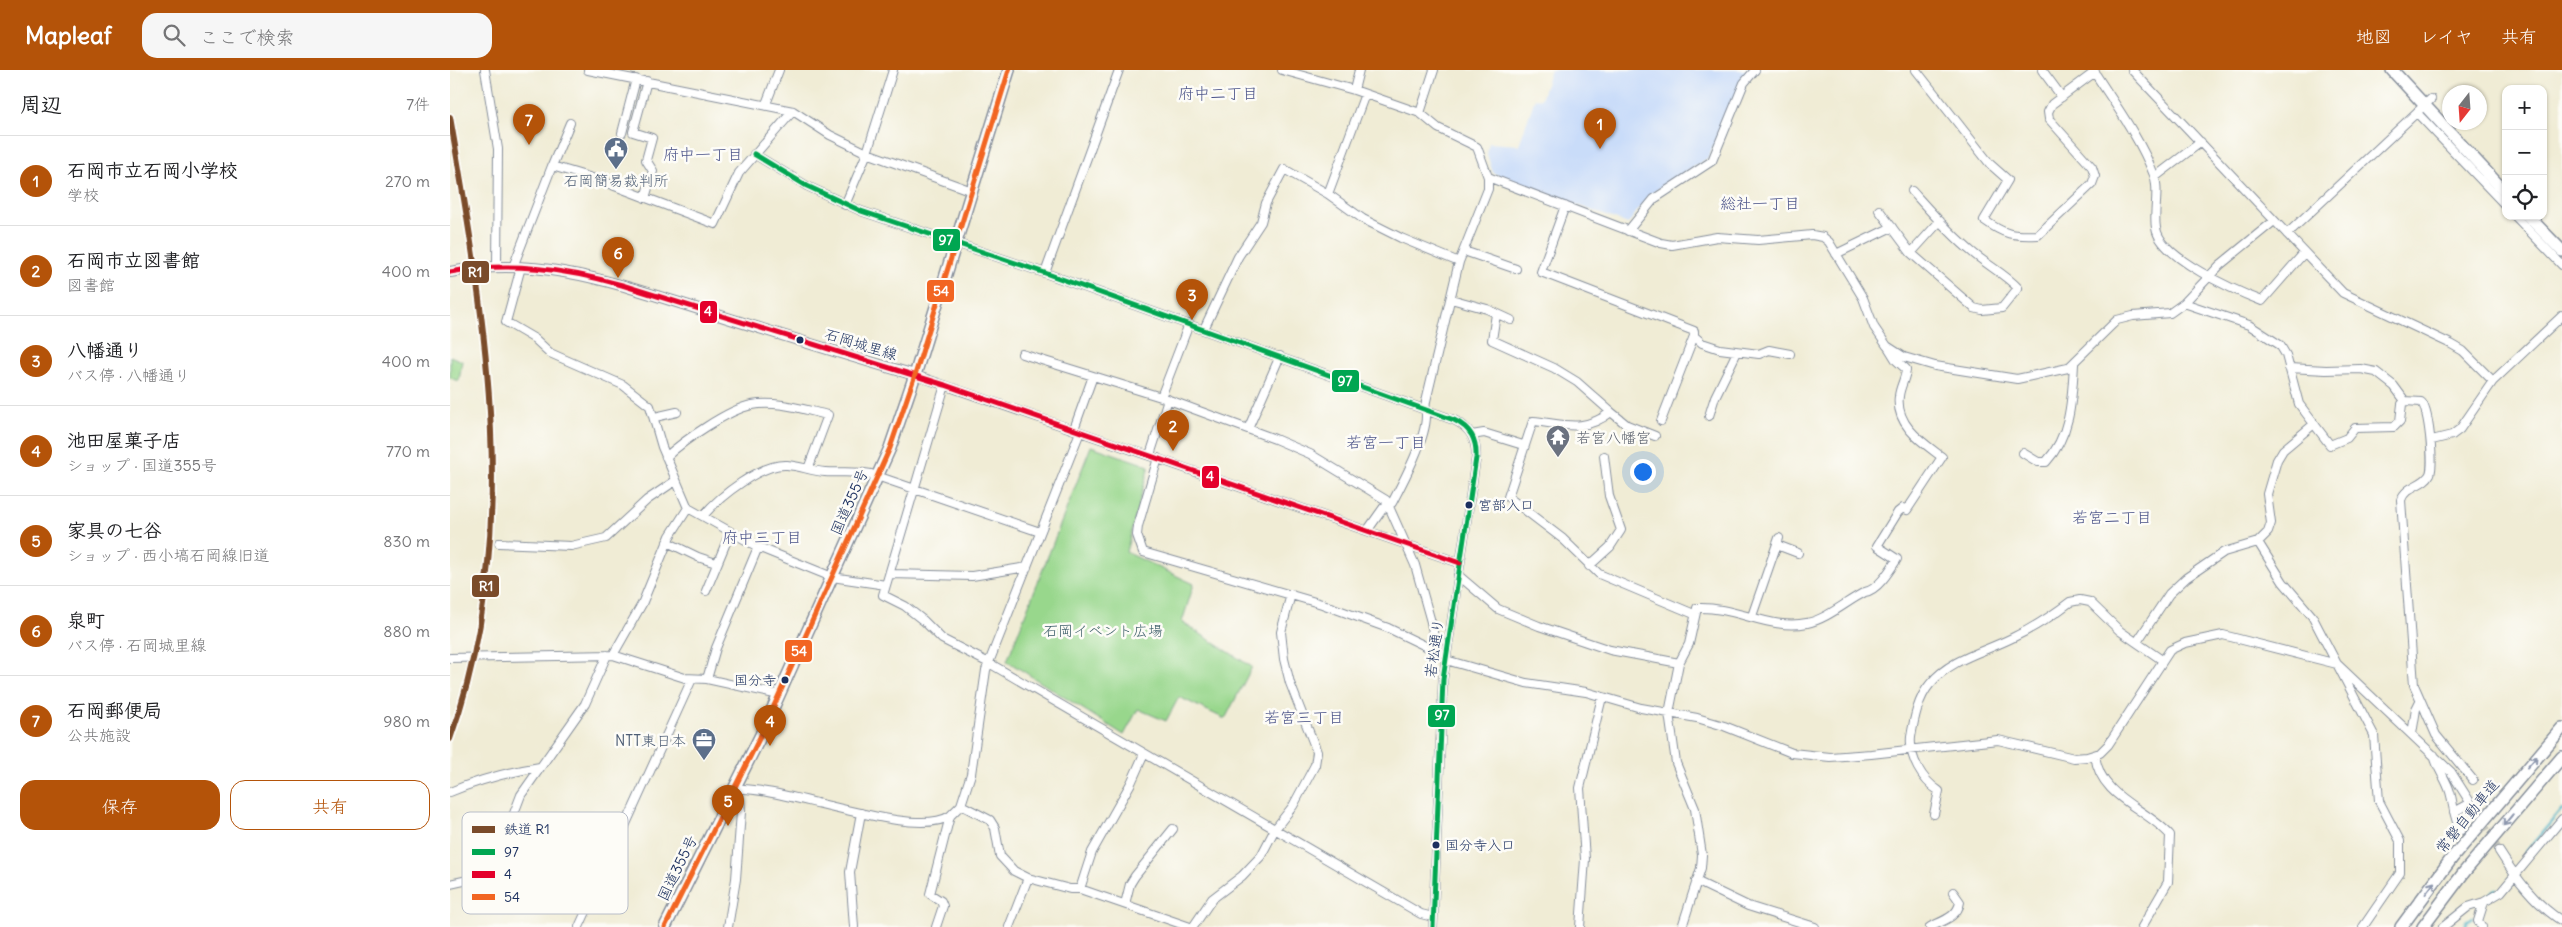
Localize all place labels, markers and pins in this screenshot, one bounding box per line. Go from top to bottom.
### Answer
pin: 7 [513,104,545,145]
pin: 1 [1584,108,1616,149]
public building icon: 石岡簡易裁判所 [603,136,629,170]
place label: 石岡簡易裁判所 [563,171,669,190]
pin: 6 [602,237,634,278]
pin: 3 [1176,279,1208,320]
unlabelled marker [795,335,805,345]
pin: 2 [1157,410,1189,451]
temple icon: 若宮八幡宮 [1545,424,1571,458]
place label: 若宮八幡宮 [1576,428,1651,447]
place label: 宮部入口 [1478,496,1534,514]
marker: 宮部入口 [1464,500,1474,510]
place label: 国分寺 [734,671,776,689]
marker: 国分寺 [780,675,790,685]
pin: 4 [754,705,786,746]
office icon: NTT東日本 [691,727,717,761]
place label: NTT東日本 [615,731,686,750]
pin: 5 [712,785,744,826]
place label: 国分寺入口 [1445,836,1515,854]
marker: 国分寺入口 [1431,840,1441,850]

